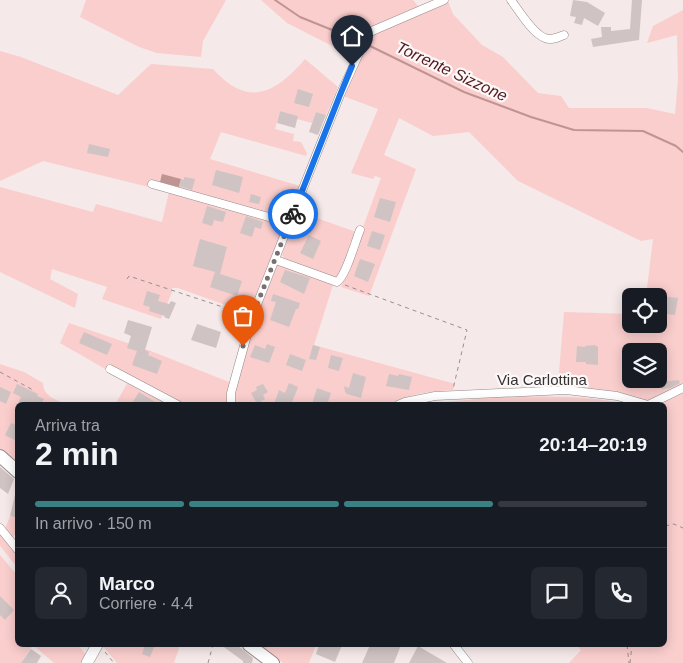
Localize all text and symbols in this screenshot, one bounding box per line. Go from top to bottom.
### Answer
pin [331,15,373,66]
icon: home [338,22,366,50]
water label: Torrente Sizzone [394,38,510,105]
courier [268,189,318,239]
icon: bike [279,200,307,228]
map controls [622,288,667,388]
button: locate [622,288,667,333]
pin [222,295,264,346]
icon: bag [229,302,257,330]
button: layers [622,343,667,388]
street label: Via Carlottina [497,371,588,388]
text: Arriva tra [35,417,100,434]
text: 20:14–20:19 [539,434,647,455]
text: 2 min [35,436,119,472]
text: In arrivo · 150 m [35,515,151,532]
button: person [35,567,87,619]
button: chat [531,567,583,619]
button: phone [595,567,647,619]
text: Marco [99,573,155,594]
text: Corriere · 4.4 [99,595,193,612]

